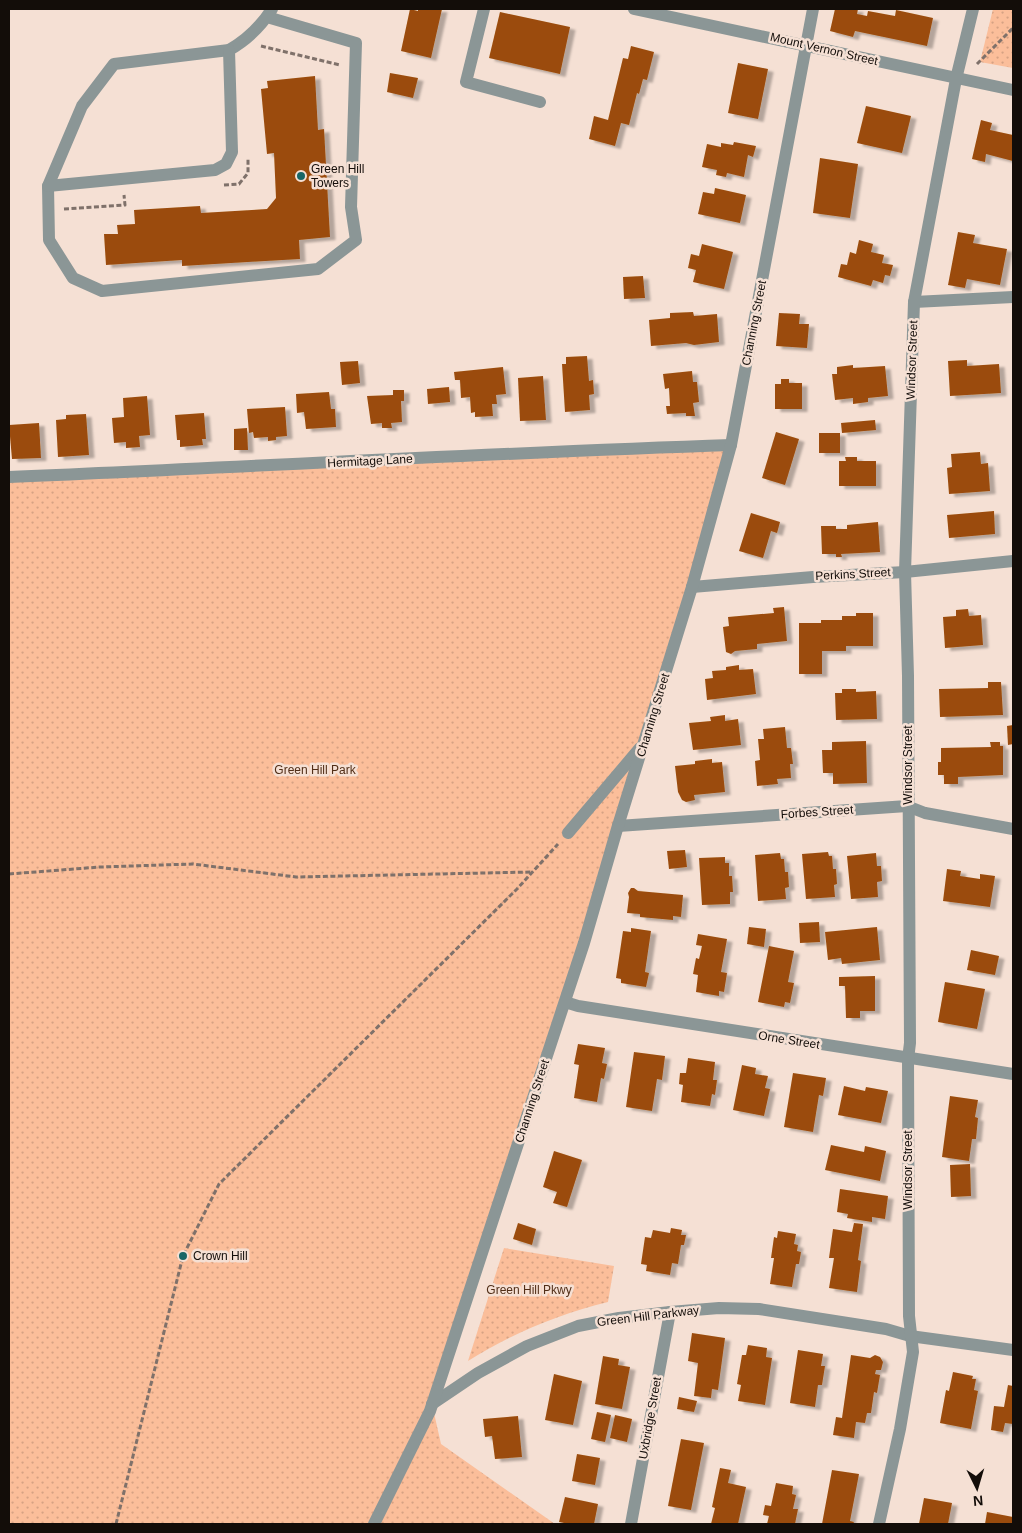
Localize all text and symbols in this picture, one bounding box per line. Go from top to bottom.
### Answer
street label: Mount Vernon Street [769,30,880,68]
place label: Green Hill Towers [311,162,364,190]
marker: Green Hill Towers [295,170,307,182]
street label: Channing Street [739,278,769,367]
street label: Windsor Street [904,319,920,400]
street label: Hermitage Lane [327,452,413,470]
street label: Perkins Street [815,565,892,583]
street label: Channing Street [634,671,673,759]
street label: Windsor Street [901,725,915,805]
park label: Green Hill Park [274,763,357,777]
street label: Forbes Street [780,802,854,822]
street label: Orne Street [757,1028,821,1052]
street label: Channing Street [512,1057,552,1144]
street label: Windsor Street [901,1130,915,1210]
place label: Crown Hill [193,1249,248,1263]
marker: Crown Hill [177,1250,189,1262]
park label: Green Hill Pkwy [486,1283,572,1297]
street label: Green Hill Parkway [596,1303,700,1329]
street label: Uxbridge Street [636,1375,664,1460]
north arrow [952,1463,1002,1513]
text: N [972,1493,984,1509]

